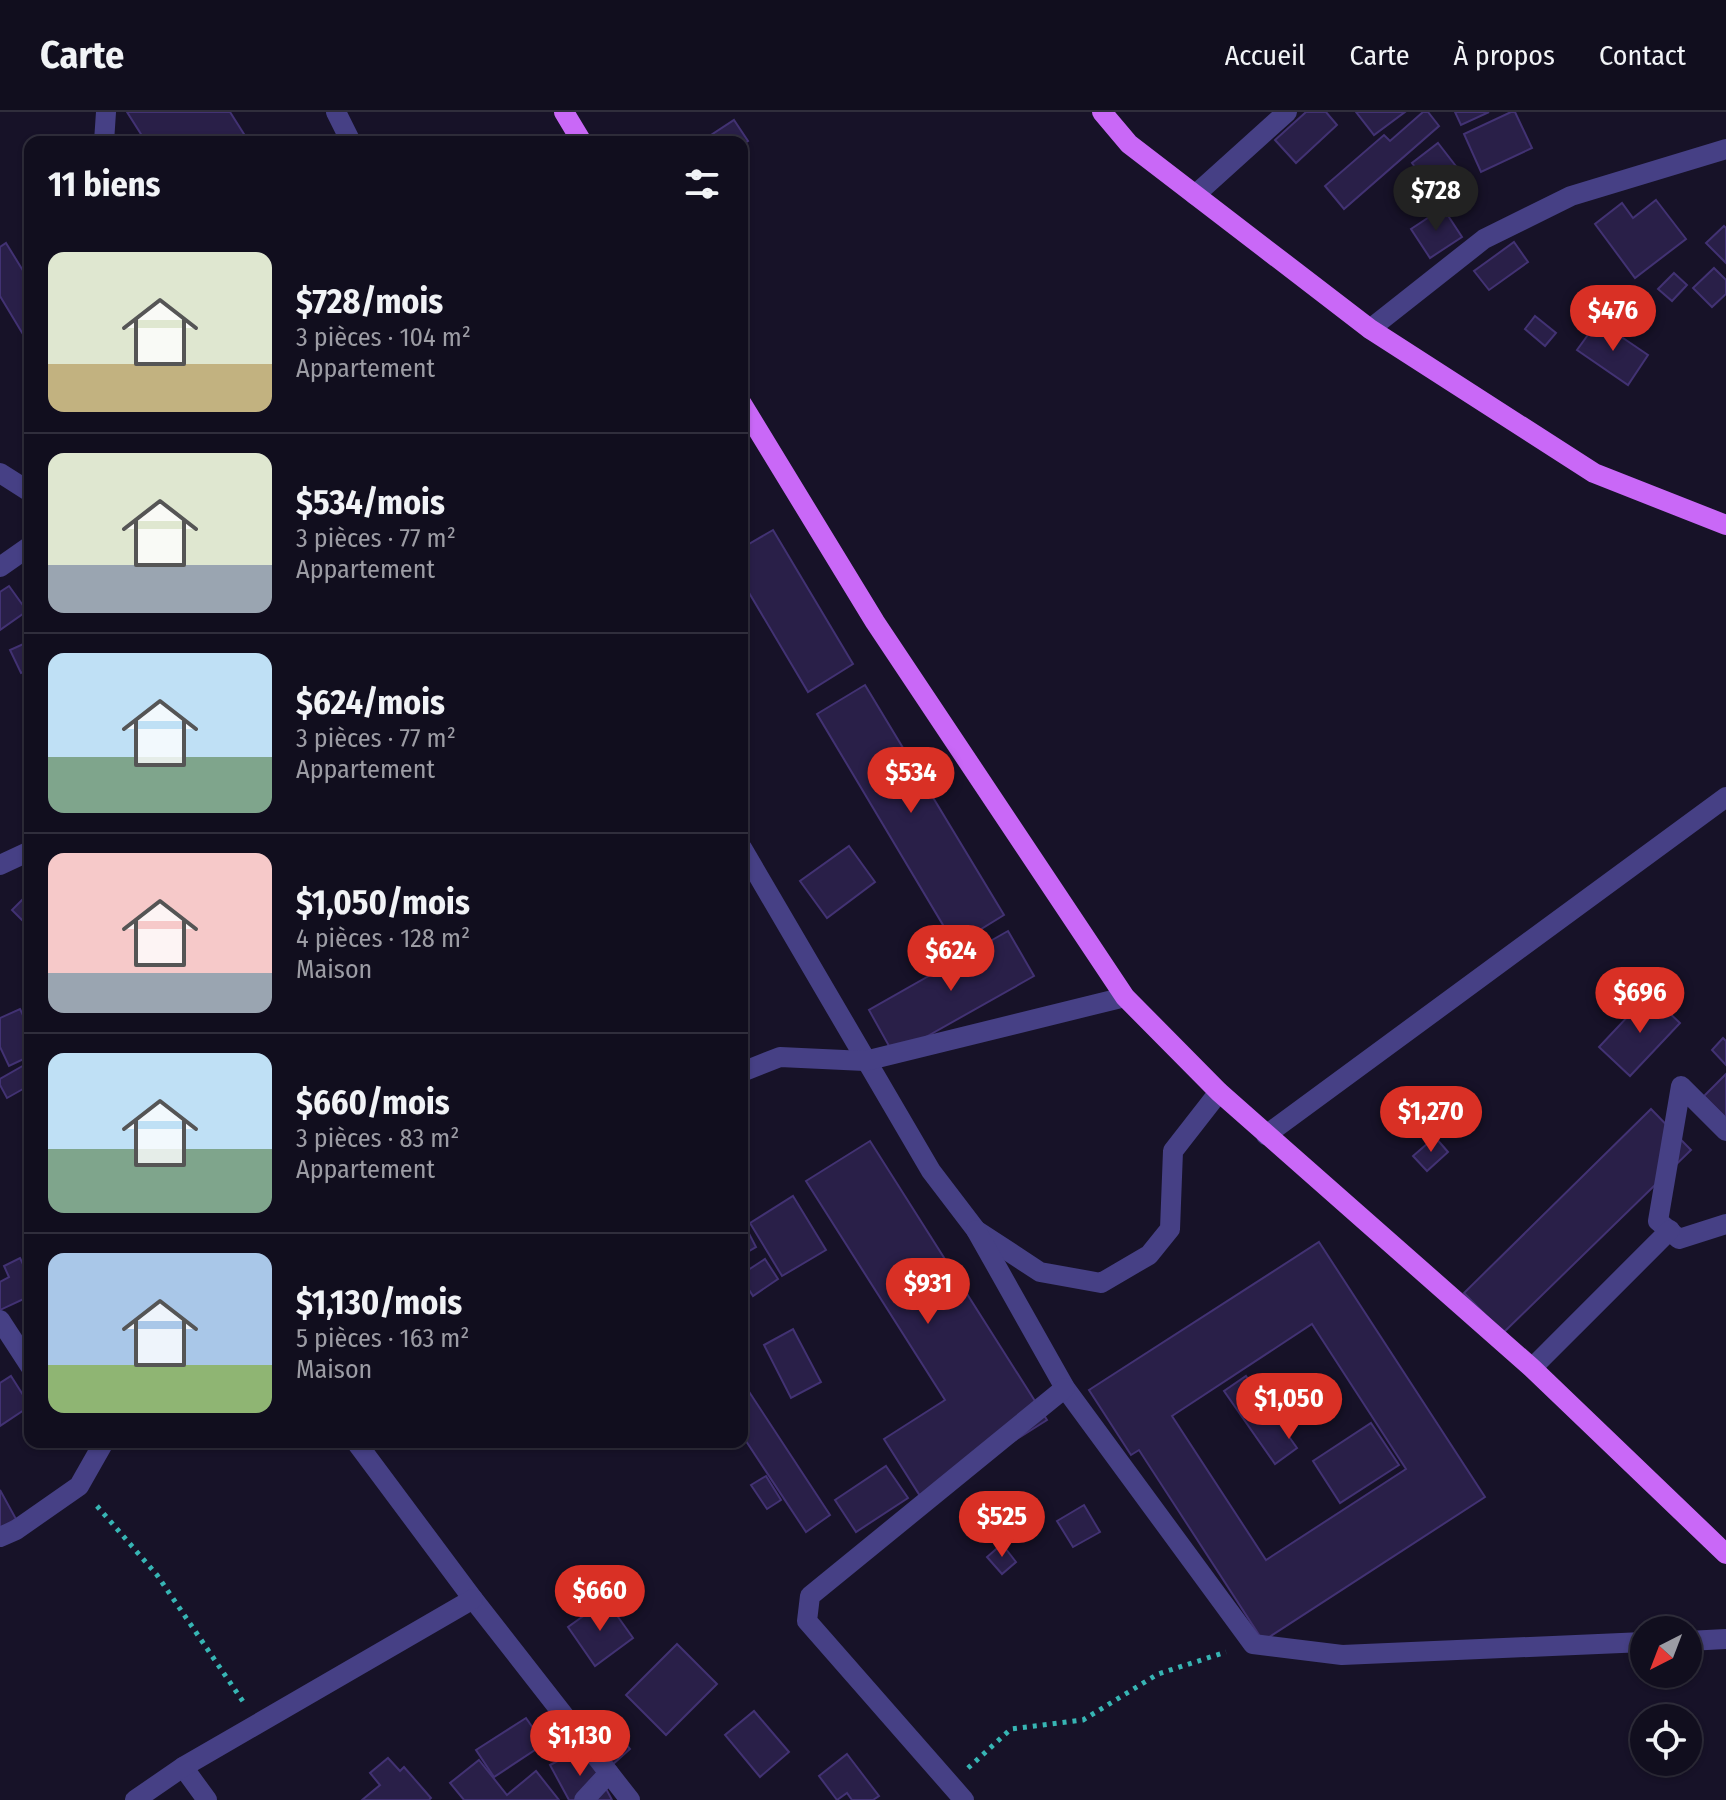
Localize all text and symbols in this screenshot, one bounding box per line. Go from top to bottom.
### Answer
text: Carte [40,32,124,78]
text: Accueil [1225,39,1306,72]
text: Carte [1350,39,1410,72]
text: À propos [1454,39,1555,72]
text: Contact [1599,39,1686,72]
icon: filters [680,162,724,206]
text: 11 biens [48,164,160,205]
pin: $728 [1389,165,1483,233]
text: $728 [1411,175,1461,206]
text: $728/mois [296,281,443,322]
icon: home [112,284,208,380]
pin: $476 [1566,285,1660,353]
text: $476 [1588,295,1638,326]
text: 3 pièces · 104 m² [296,322,471,353]
text: Appartement [296,353,435,384]
text: $534/mois [296,482,445,523]
icon: home [112,485,208,581]
text: 3 pièces · 77 m² [296,523,456,554]
text: Appartement [296,554,435,585]
text: $624/mois [296,682,445,723]
icon: home [112,685,208,781]
text: 3 pièces · 77 m² [296,723,456,754]
pin: $534 [864,747,958,815]
text: Appartement [296,754,435,785]
text: $534 [885,757,937,788]
text: $1,050/mois [296,882,470,923]
icon: home [112,885,208,981]
text: 4 pièces · 128 m² [296,923,470,954]
pin: $624 [904,925,998,993]
text: $624 [925,935,977,966]
text: Maison [296,954,372,985]
pin: $696 [1593,967,1687,1035]
text: $696 [1613,977,1667,1008]
text: $660/mois [296,1082,450,1123]
icon: home [112,1085,208,1181]
pin: $1,270 [1366,1086,1496,1154]
text: $1,270 [1398,1096,1464,1127]
text: 3 pièces · 83 m² [296,1123,460,1154]
text: Appartement [296,1154,435,1185]
pin: $931 [881,1258,975,1326]
text: $931 [904,1268,952,1299]
text: $1,130/mois [296,1282,462,1323]
icon: home [112,1285,208,1381]
text: 5 pièces · 163 m² [296,1323,470,1354]
text: Maison [296,1354,372,1385]
pin: $1,050 [1224,1373,1354,1441]
text: $1,050 [1254,1383,1324,1414]
pin: $525 [955,1491,1049,1559]
text: $525 [977,1501,1027,1532]
pin: $660 [553,1565,647,1633]
text: $660 [573,1575,627,1606]
north arrow [1630,1616,1702,1688]
map controls [1630,1616,1702,1776]
button: locate [1630,1704,1702,1776]
pin: $1,130 [515,1710,645,1778]
text: $1,130 [548,1720,612,1751]

